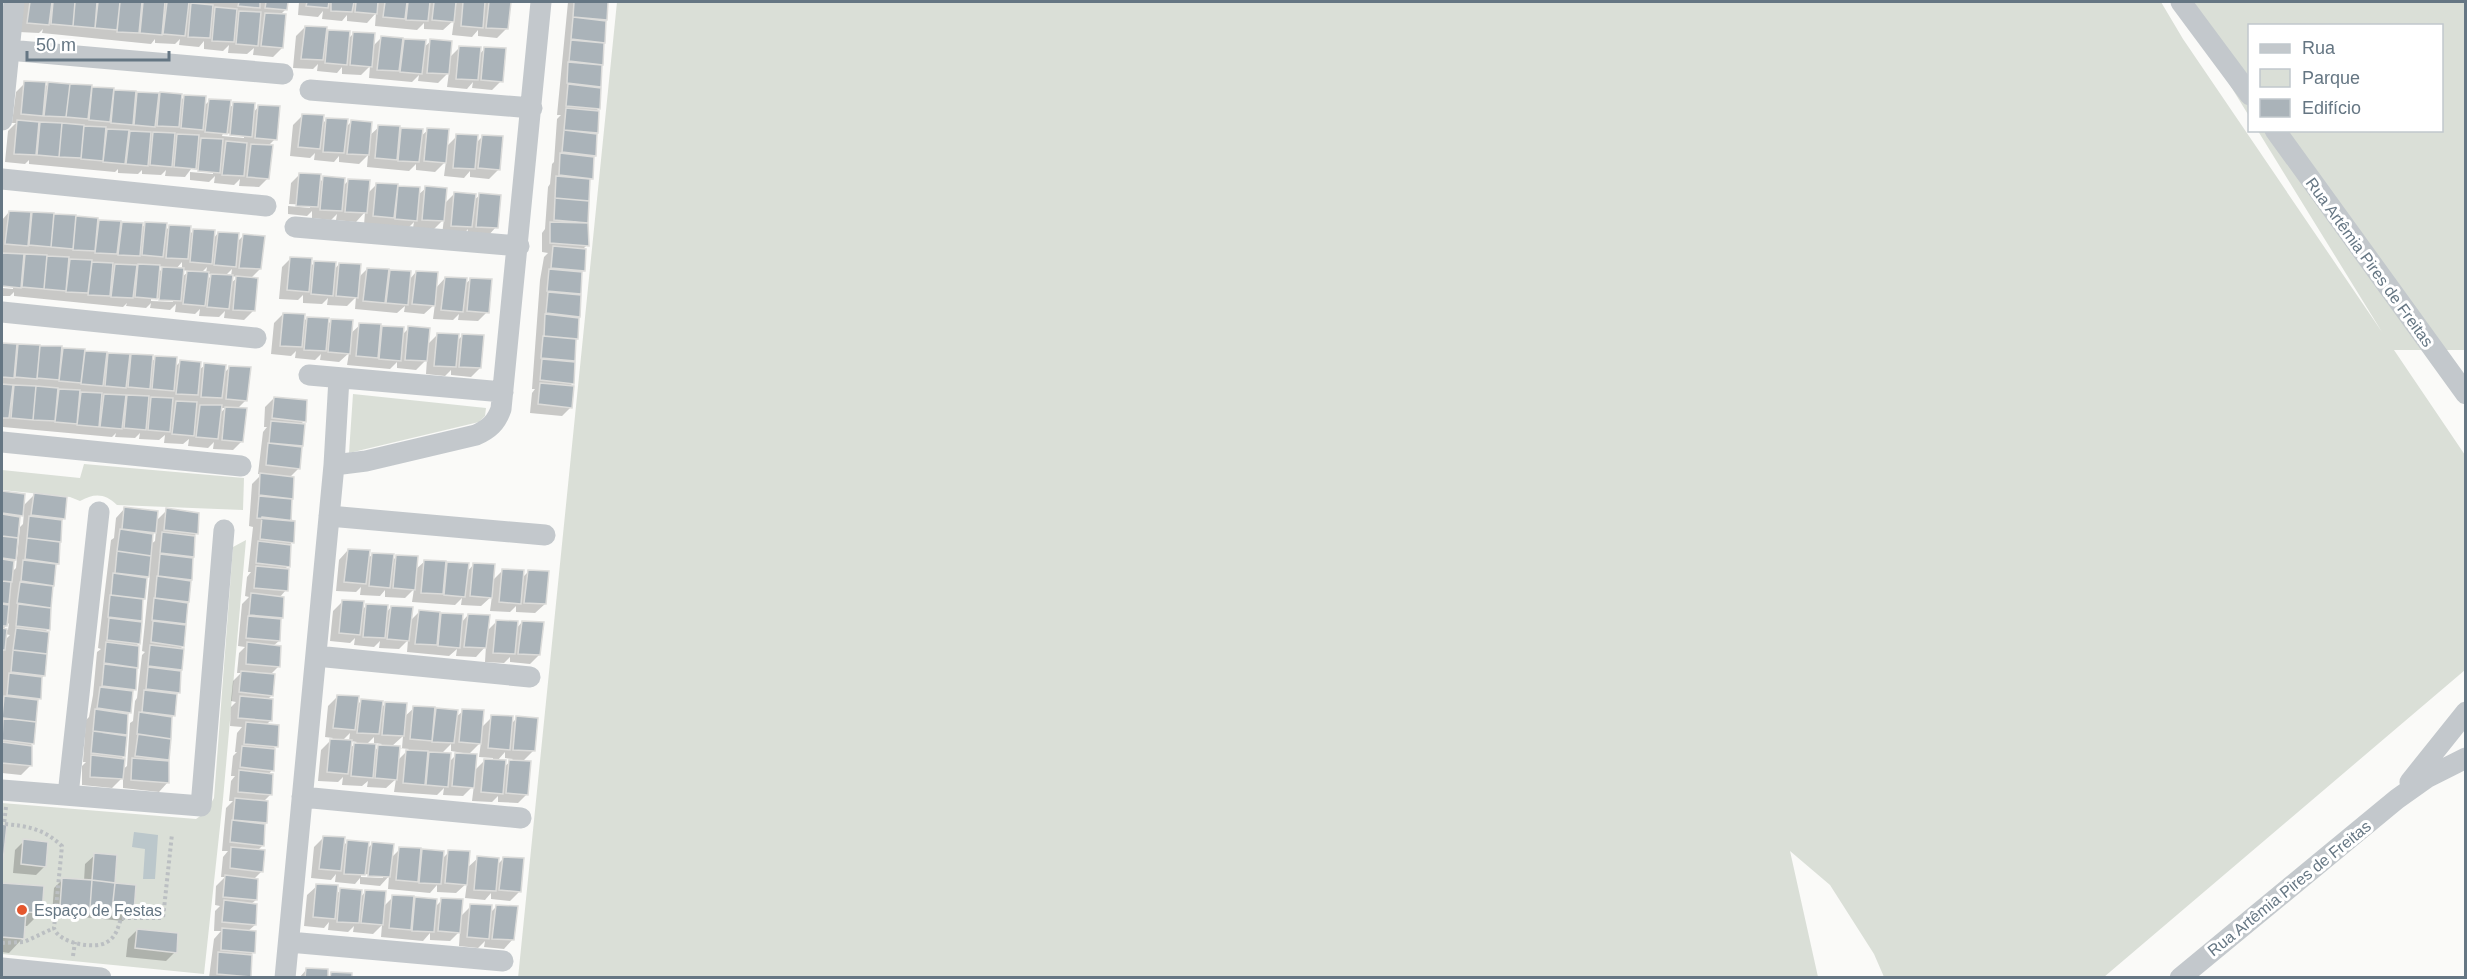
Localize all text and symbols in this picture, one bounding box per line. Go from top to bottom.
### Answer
scale bar [27,24,170,62]
legend [2248,24,2443,132]
text: 50 m [36,35,76,55]
text: Rua [2302,38,2336,58]
text: Parque [2302,68,2360,88]
text: Edifício [2302,98,2361,118]
street label: Rua Artêmia Pires de Freitas [2303,175,2437,350]
street label: Rua Artêmia Pires de Freitas [2204,817,2374,959]
place label: Espaço de Festas [34,902,162,919]
marker: Espaço de Festas [15,903,29,917]

